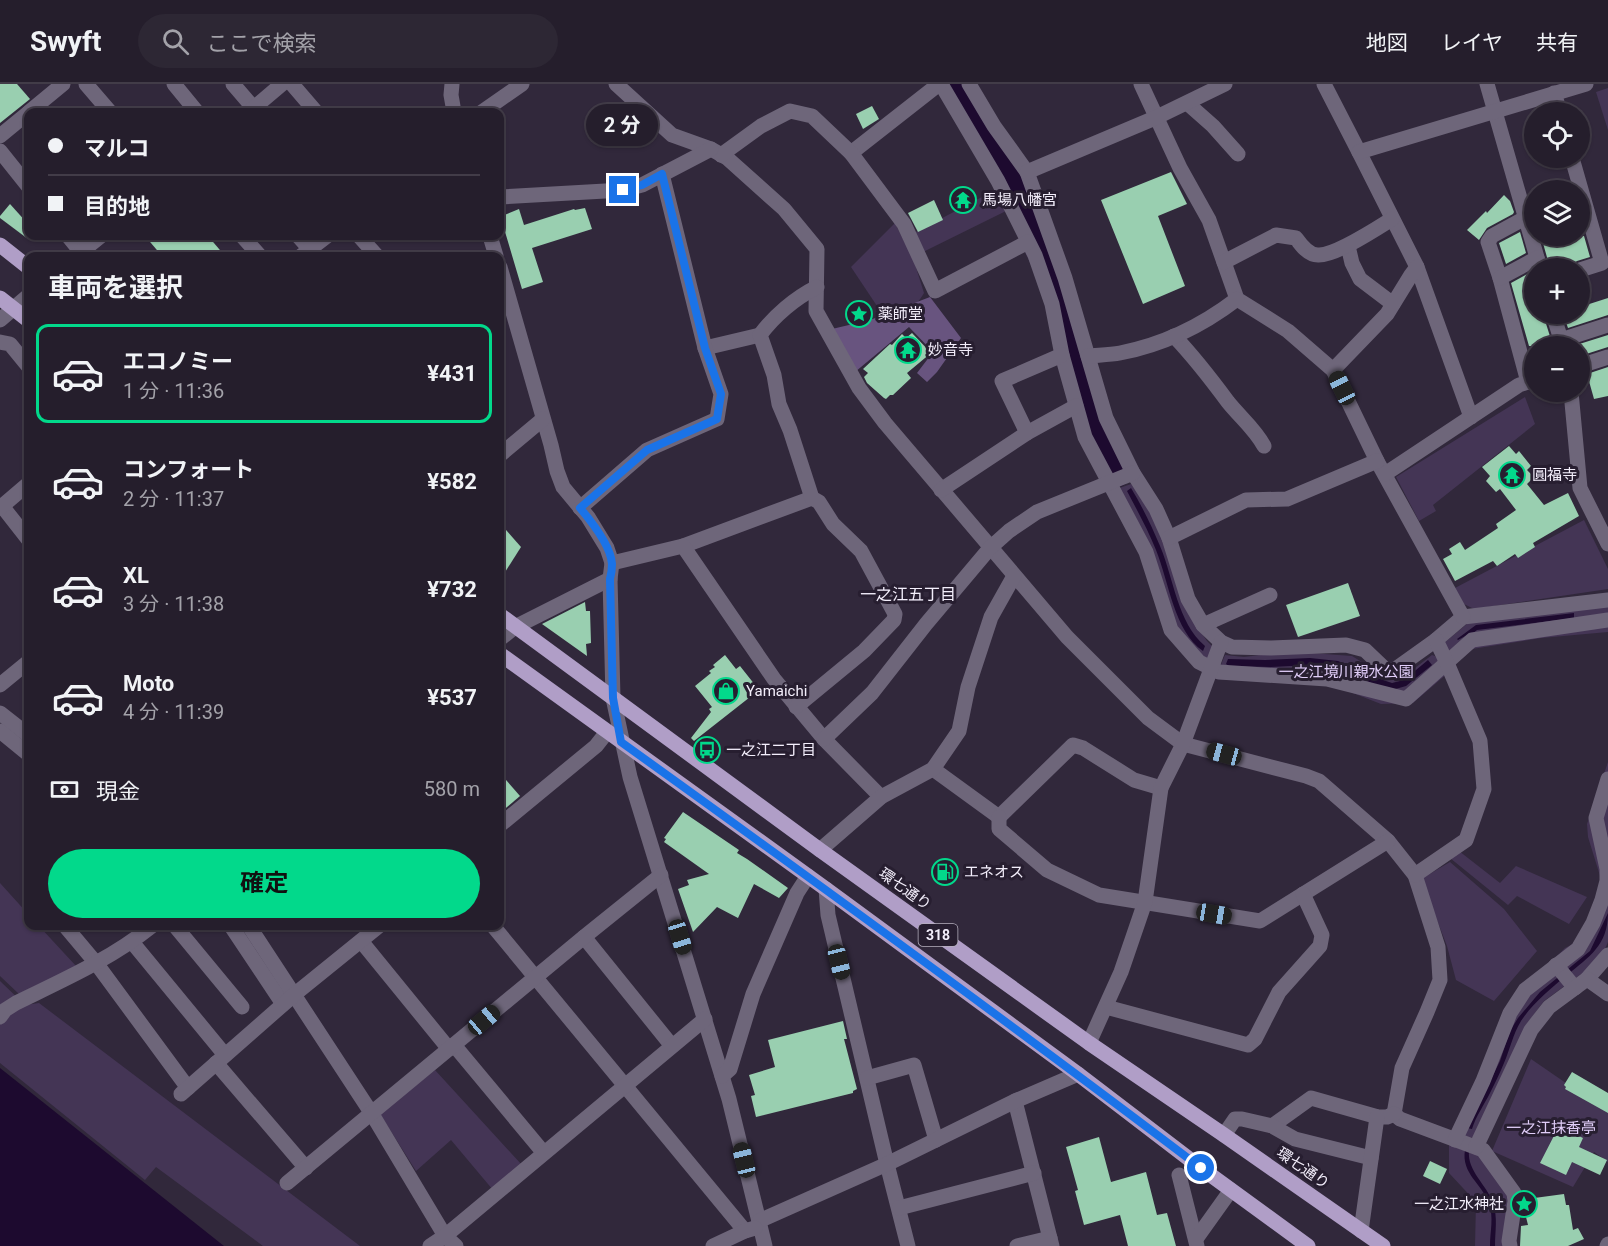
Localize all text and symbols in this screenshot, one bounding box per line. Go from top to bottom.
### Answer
search box [138,14,558,68]
text: Swyft [30,25,102,58]
icon: search [159,25,192,58]
text: ここで検索 [207,31,317,56]
text: 地図 [1366,31,1408,55]
text: レイヤ [1441,31,1503,55]
text: 共有 [1536,31,1578,55]
map controls [1524,102,1590,402]
button: locate [1524,102,1590,168]
callout: 2 分 [587,103,659,145]
text: 2 分 [604,113,640,137]
text: マルコ [84,136,150,161]
route end [609,176,636,203]
button: layers [1524,180,1590,246]
temple icon: 馬場八幡宮 [948,185,978,215]
place label: 馬場八幡宮 [982,191,1057,209]
text: 目的地 [84,194,150,219]
button: + [1524,258,1590,324]
text: 車両を選択 [48,272,183,304]
place icon: 薬師堂 [844,299,874,329]
place label: 薬師堂 [878,305,923,323]
temple icon: 妙音寺 [893,335,923,365]
button: − [1524,336,1590,402]
place label: 妙音寺 [928,341,973,359]
icon: car [51,347,105,401]
text: エコノミー [123,349,233,374]
text: ¥431 [427,361,477,386]
car [1326,368,1358,408]
text: 1 分 · 11:36 [123,379,224,403]
icon: car [51,455,105,509]
text: コンフォート [123,457,254,482]
temple icon: 圓福寺 [1497,460,1527,490]
place label: 圓福寺 [1532,466,1577,484]
text: ¥582 [427,469,477,494]
text: 2 分 · 11:37 [123,487,224,511]
icon: car [51,563,105,617]
text: XL [123,563,149,588]
text: ¥732 [427,577,477,602]
district label: 一之江五丁目 [860,585,956,604]
text: 3 分 · 11:38 [123,592,224,616]
park label: 一之江境川親水公園 [1278,663,1414,681]
icon: car [51,671,105,725]
text: Moto [123,671,174,696]
shop icon: Yamaichi [711,676,741,706]
place label: Yamaichi [746,682,807,700]
text: ¥537 [427,685,477,710]
text: 4 分 · 11:39 [123,700,224,724]
bus stop icon: 一之江二丁目 [692,735,722,765]
place label: 一之江二丁目 [726,741,816,759]
car [1204,741,1244,767]
icon: cash [48,773,81,806]
text: 580 m [424,777,480,801]
text: 現金 [96,779,140,804]
button: 確定 [48,849,480,918]
fuel station icon: エネオス [930,857,960,887]
place label: エネオス [964,863,1024,881]
street label: 環七通り [875,864,935,914]
car [1195,902,1233,926]
car [666,917,694,957]
road number: 318 [918,924,958,946]
car [826,942,852,982]
car [464,1002,504,1038]
park label: 一之江抹香亭 [1506,1119,1596,1137]
car [731,1140,757,1180]
street label: 環七通り [1273,1143,1333,1193]
route start [1187,1154,1214,1181]
place icon: 一之江水神社 [1509,1189,1539,1219]
place label: 一之江水神社 [1414,1195,1504,1213]

